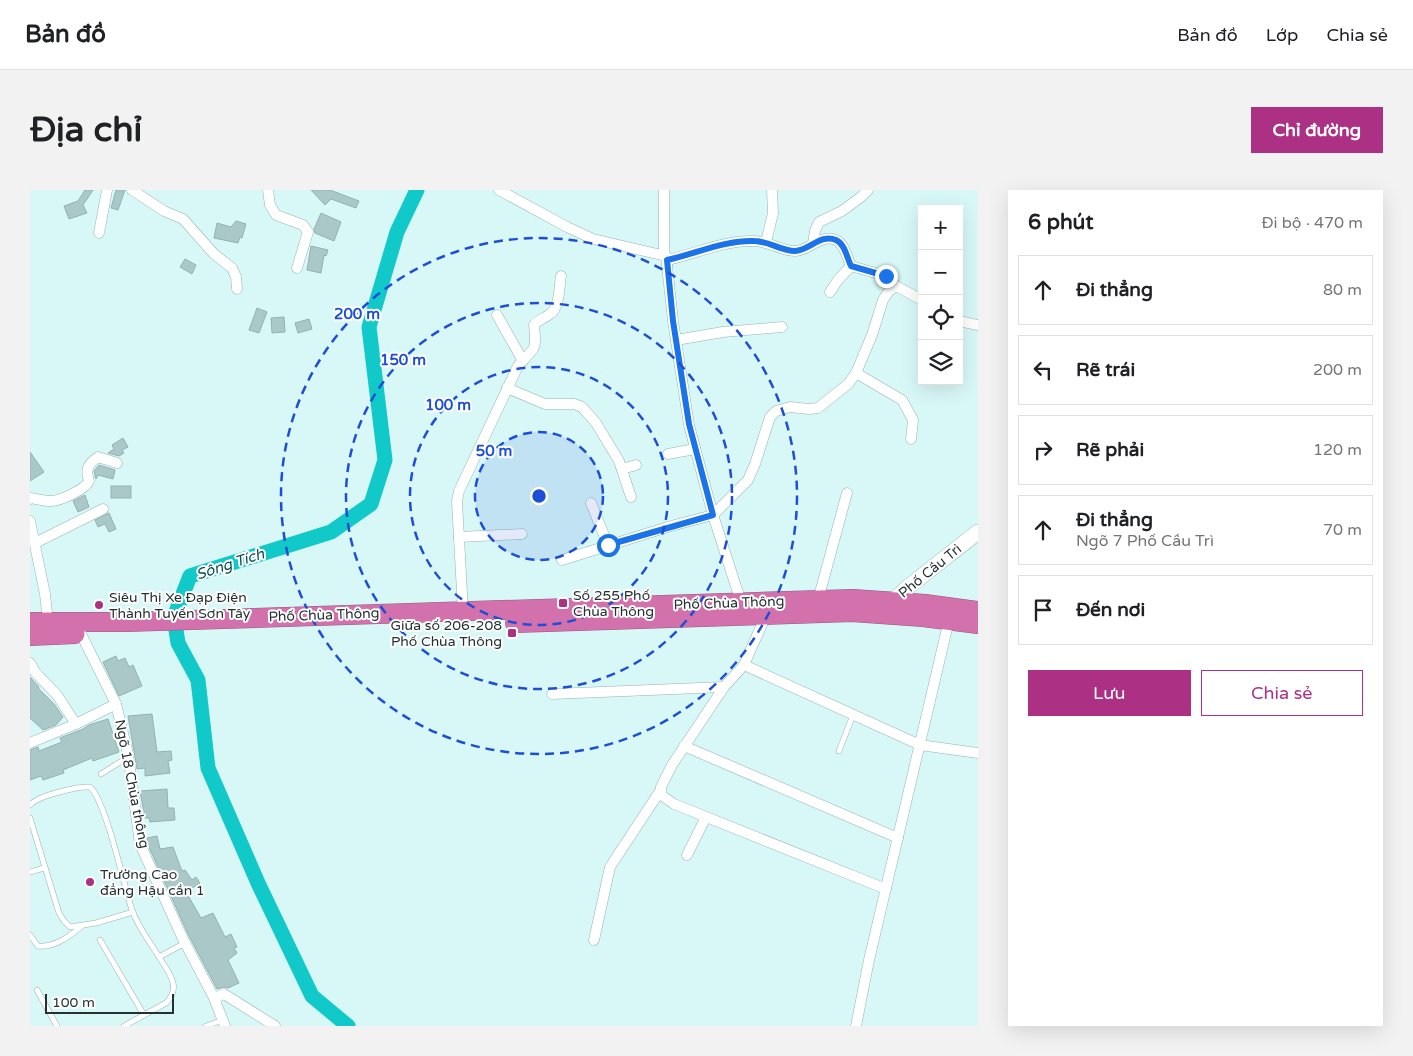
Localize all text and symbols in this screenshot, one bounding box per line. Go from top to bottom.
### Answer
text: Bản đồ [25,20,106,49]
text: Bản đồ [1177,24,1238,46]
text: Lớp [1266,24,1298,46]
text: Chia sẻ [1326,24,1388,46]
button: Chỉ đường [1251,107,1383,153]
text: Địa chỉ [30,109,142,151]
map controls [918,205,963,385]
button: + [918,205,963,250]
text: 6 phút [1028,210,1093,235]
text: Đi bộ · 470 m [1262,213,1363,233]
button: − [918,250,963,295]
route end [875,265,898,288]
icon: ahead [1029,276,1057,304]
text: Đi thẳng [1076,279,1153,301]
text: 80 m [1323,280,1362,300]
button: locate [918,295,963,340]
text: 200 m [334,305,380,323]
button: layers [918,340,963,385]
text: 150 m [380,351,426,369]
icon: left [1029,356,1057,384]
text: Rẽ trái [1076,359,1135,381]
text: 200 m [1313,360,1362,380]
text: 100 m [425,396,471,414]
icon: right [1029,436,1057,464]
text: Rẽ phải [1076,439,1144,461]
text: 120 m [1313,440,1362,460]
text: 50 m [476,442,512,460]
centre of rings [530,487,548,505]
text: Đi thẳng [1076,509,1153,531]
icon: ahead [1029,516,1057,544]
text: 70 m [1323,520,1362,540]
text: Ngõ 7 Phố Cầu Trì [1076,531,1214,551]
route start [597,534,620,557]
street label: Phố Cầu Trì [895,540,965,602]
water label: Sông Tích [194,544,267,583]
place label: Số 255 Phố Chùa Thông [573,587,654,620]
place label: Siêu Thị Xe Đạp Điện Thành Tuyến Sơn Tây [109,589,251,622]
street label: Phố Chùa Thông [673,593,785,613]
icon: arrive [1029,596,1057,624]
marker: Số 255 Phố Chùa Thông [557,597,569,609]
marker: Siêu Thị Xe Đạp Điện Thành Tuyến Sơn Tây [93,599,105,611]
text: Đến nơi [1076,599,1145,621]
street label: Phố Chùa Thông [268,605,380,625]
place label: Giữa số 206-208 Phố Chùa Thông [390,617,502,650]
marker: Giữa số 206-208 Phố Chùa Thông [506,627,518,639]
button: Lưu [1028,670,1191,716]
button: Chia sẻ [1201,670,1363,716]
street label: Ngõ 18 Chùa thông [111,718,153,850]
place label: Trường Cao đẳng Hậu cần 1 [100,866,205,899]
marker: Trường Cao đẳng Hậu cần 1 [84,876,96,888]
scale bar [45,991,174,1014]
text: 100 m [52,994,95,1011]

